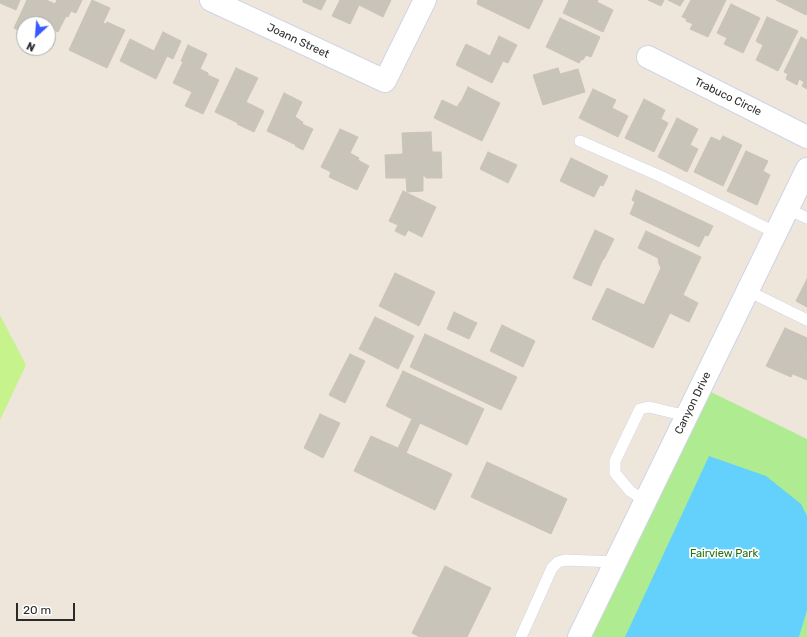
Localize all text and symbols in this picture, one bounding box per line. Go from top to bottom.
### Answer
north arrow [16,16,56,56]
street label: Joann Street [265,21,331,61]
text: N [25,39,37,54]
street label: Trabuco Circle [692,75,764,119]
street label: Canyon Drive [672,370,714,436]
park label: Fairview Park [690,547,758,561]
scale bar [18,595,77,621]
text: 20 m [23,603,51,617]

